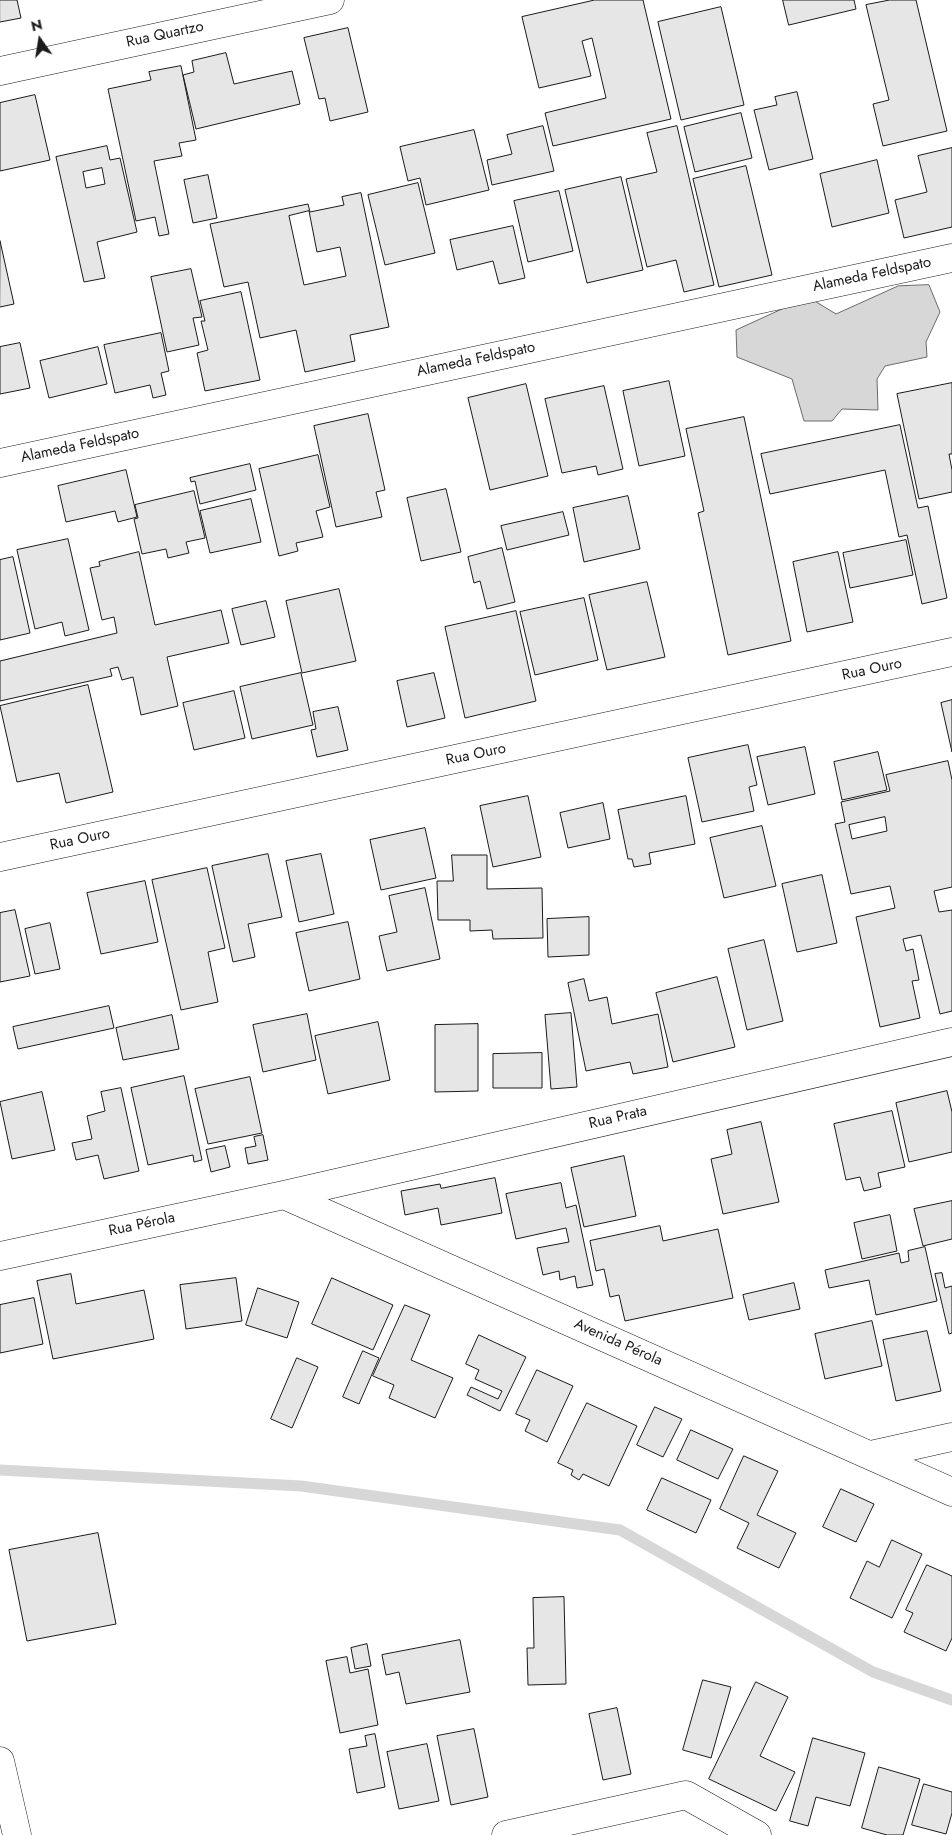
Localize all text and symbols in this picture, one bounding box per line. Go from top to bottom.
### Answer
text: N [29,14,44,36]
north arrow [15,15,65,65]
street label: Rua Quartzo [125,18,205,52]
street label: Alameda Feldspato [811,254,933,296]
street label: Alameda Feldspato [415,339,537,381]
street label: Alameda Feldspato [19,425,141,467]
street label: Rua Ouro [840,655,904,685]
street label: Rua Ouro [444,740,508,770]
street label: Rua Ouro [48,825,112,855]
street label: Rua Prata [587,1103,649,1133]
street label: Rua Pérola [107,1209,177,1241]
street label: Avenida Pérola [571,1316,665,1370]

